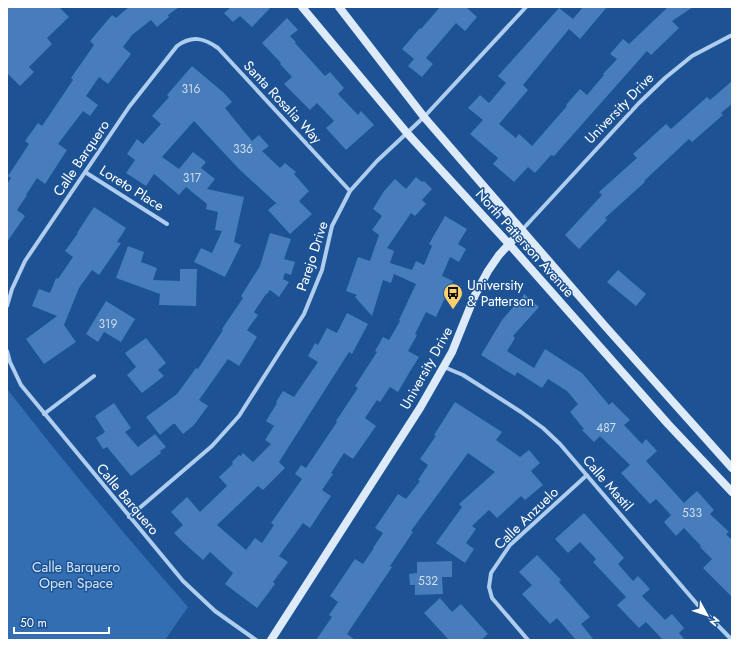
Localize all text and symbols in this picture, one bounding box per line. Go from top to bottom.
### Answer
street label: Santa Rosalia Way [239,56,327,149]
street label: University Drive [580,68,658,148]
house number: 316 [182,80,201,98]
street label: Calle Barquero [48,116,114,200]
house number: 336 [233,140,253,158]
street label: Loreto Place [96,160,168,216]
house number: 317 [183,169,202,187]
street label: North Patterson Avenue [471,185,579,301]
street label: Parejo Drive [291,219,333,293]
place label: University & Patterson [467,275,534,311]
bus stop icon: University & Patterson [442,282,464,310]
house number: 319 [99,315,118,333]
street label: University Drive [395,323,457,413]
house number: 487 [596,419,617,437]
street label: Calle Mastil [578,451,638,515]
street label: Calle Barquero [92,459,164,539]
street label: Calle Anzuelo [489,482,563,554]
house number: 533 [682,504,702,522]
park label: Calle Barquero Open Space [32,557,120,593]
house number: 532 [418,572,438,590]
north arrow [687,595,727,635]
scale bar [14,609,109,635]
text: N [706,613,724,630]
text: 50 m [20,614,47,632]

